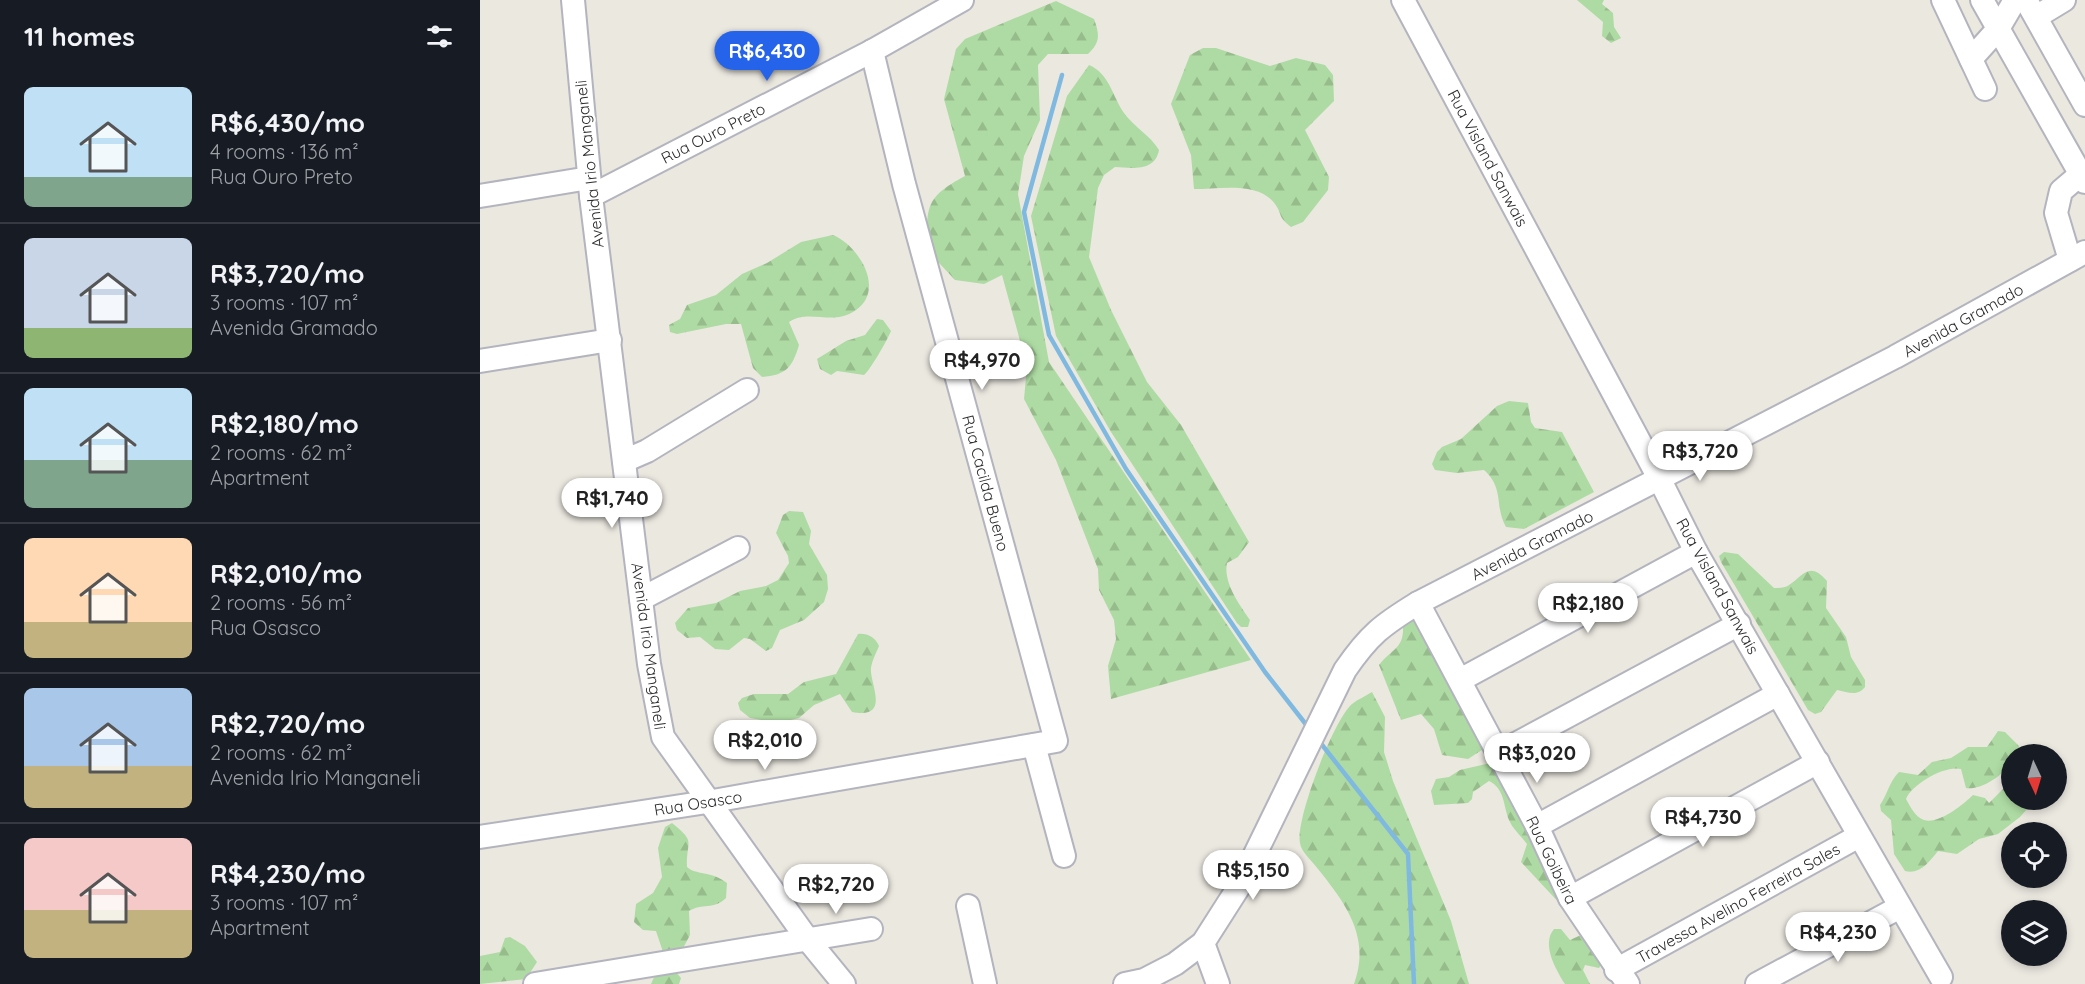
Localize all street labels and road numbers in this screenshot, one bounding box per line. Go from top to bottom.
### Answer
street label: Avenida Irio Manganeli [570,79,608,249]
street label: Rua Visland Sanwais [1443,86,1533,230]
street label: Rua Ouro Preto [658,98,768,168]
street label: Avenida Gramado [1899,279,2027,361]
street label: Rua Cacilda Bueno [958,413,1014,553]
street label: Avenida Gramado [1468,506,1596,584]
street label: Rua Visland Sanwais [1672,514,1764,658]
street label: Avenida Irio Manganeli [627,561,671,731]
street label: Rua Osasco [653,786,743,820]
street label: Rua Goibeira [1522,813,1582,907]
street label: Travessa Avelino Ferreira Sales [1633,839,1843,967]

